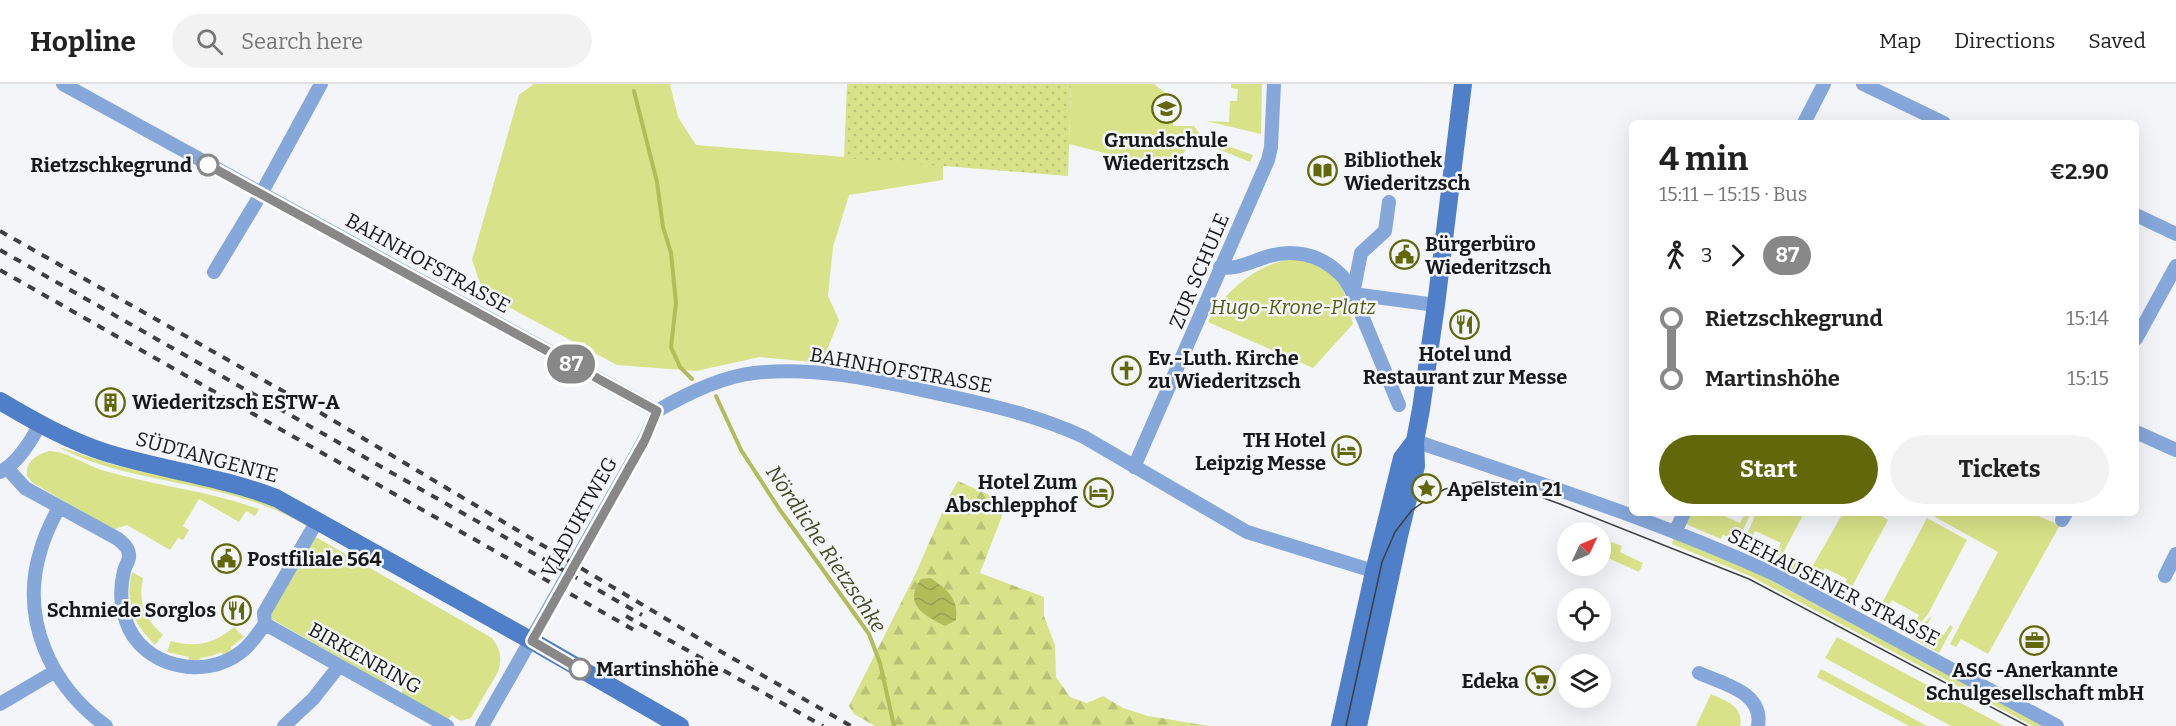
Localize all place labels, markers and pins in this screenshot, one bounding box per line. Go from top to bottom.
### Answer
school or university icon: Grundschule Wiederitzsch [1150,93,1182,125]
place label: Grundschule Wiederitzsch [1103,128,1229,175]
place label: Bibliothek Wiederitzsch [1344,148,1471,195]
place label: Rietzschkegrund [30,153,192,177]
marker: Rietzschkegrund [197,154,219,176]
library icon: Bibliothek Wiederitzsch [1307,155,1339,187]
place label: Bürgerbüro Wiederitzsch [1425,232,1552,279]
public building icon: Bürgerbüro Wiederitzsch [1388,239,1420,271]
restaurant icon: Hotel und Restaurant zur Messe [1449,308,1481,340]
place label: Hotel und Restaurant zur Messe [1363,342,1567,389]
place label: Ev.-Luth. Kirche zu Wiederitzsch [1148,346,1301,393]
church icon: Ev.-Luth. Kirche zu Wiederitzsch [1111,354,1143,386]
building icon: Wiederitzsch ESTW-A [95,386,127,418]
place label: Wiederitzsch ESTW-A [132,390,340,414]
place label: TH Hotel Leipzig Messe [1195,428,1326,475]
hotel icon: TH Hotel Leipzig Messe [1331,435,1363,467]
place label: Hotel Zum Abschlepphof [945,470,1079,517]
place icon: Apelstein 21 [1410,473,1442,505]
hotel icon: Hotel Zum Abschlepphof [1082,477,1114,509]
place label: Apelstein 21 [1447,477,1562,501]
public building icon: Postfiliale 564 [210,543,242,575]
place label: Postfiliale 564 [247,547,382,571]
restaurant icon: Schmiede Sorglos [221,594,253,626]
place label: Schmiede Sorglos [47,598,216,622]
office icon: ASG -Anerkannte Schulgesellschaft mbH [2019,624,2051,656]
place label: Martinshöhe [596,657,719,681]
marker: Martinshöhe [569,658,591,680]
place label: ASG -Anerkannte Schulgesellschaft mbH [1926,658,2145,705]
supermarket icon: Edeka [1524,665,1556,697]
place label: Edeka [1461,669,1519,693]

